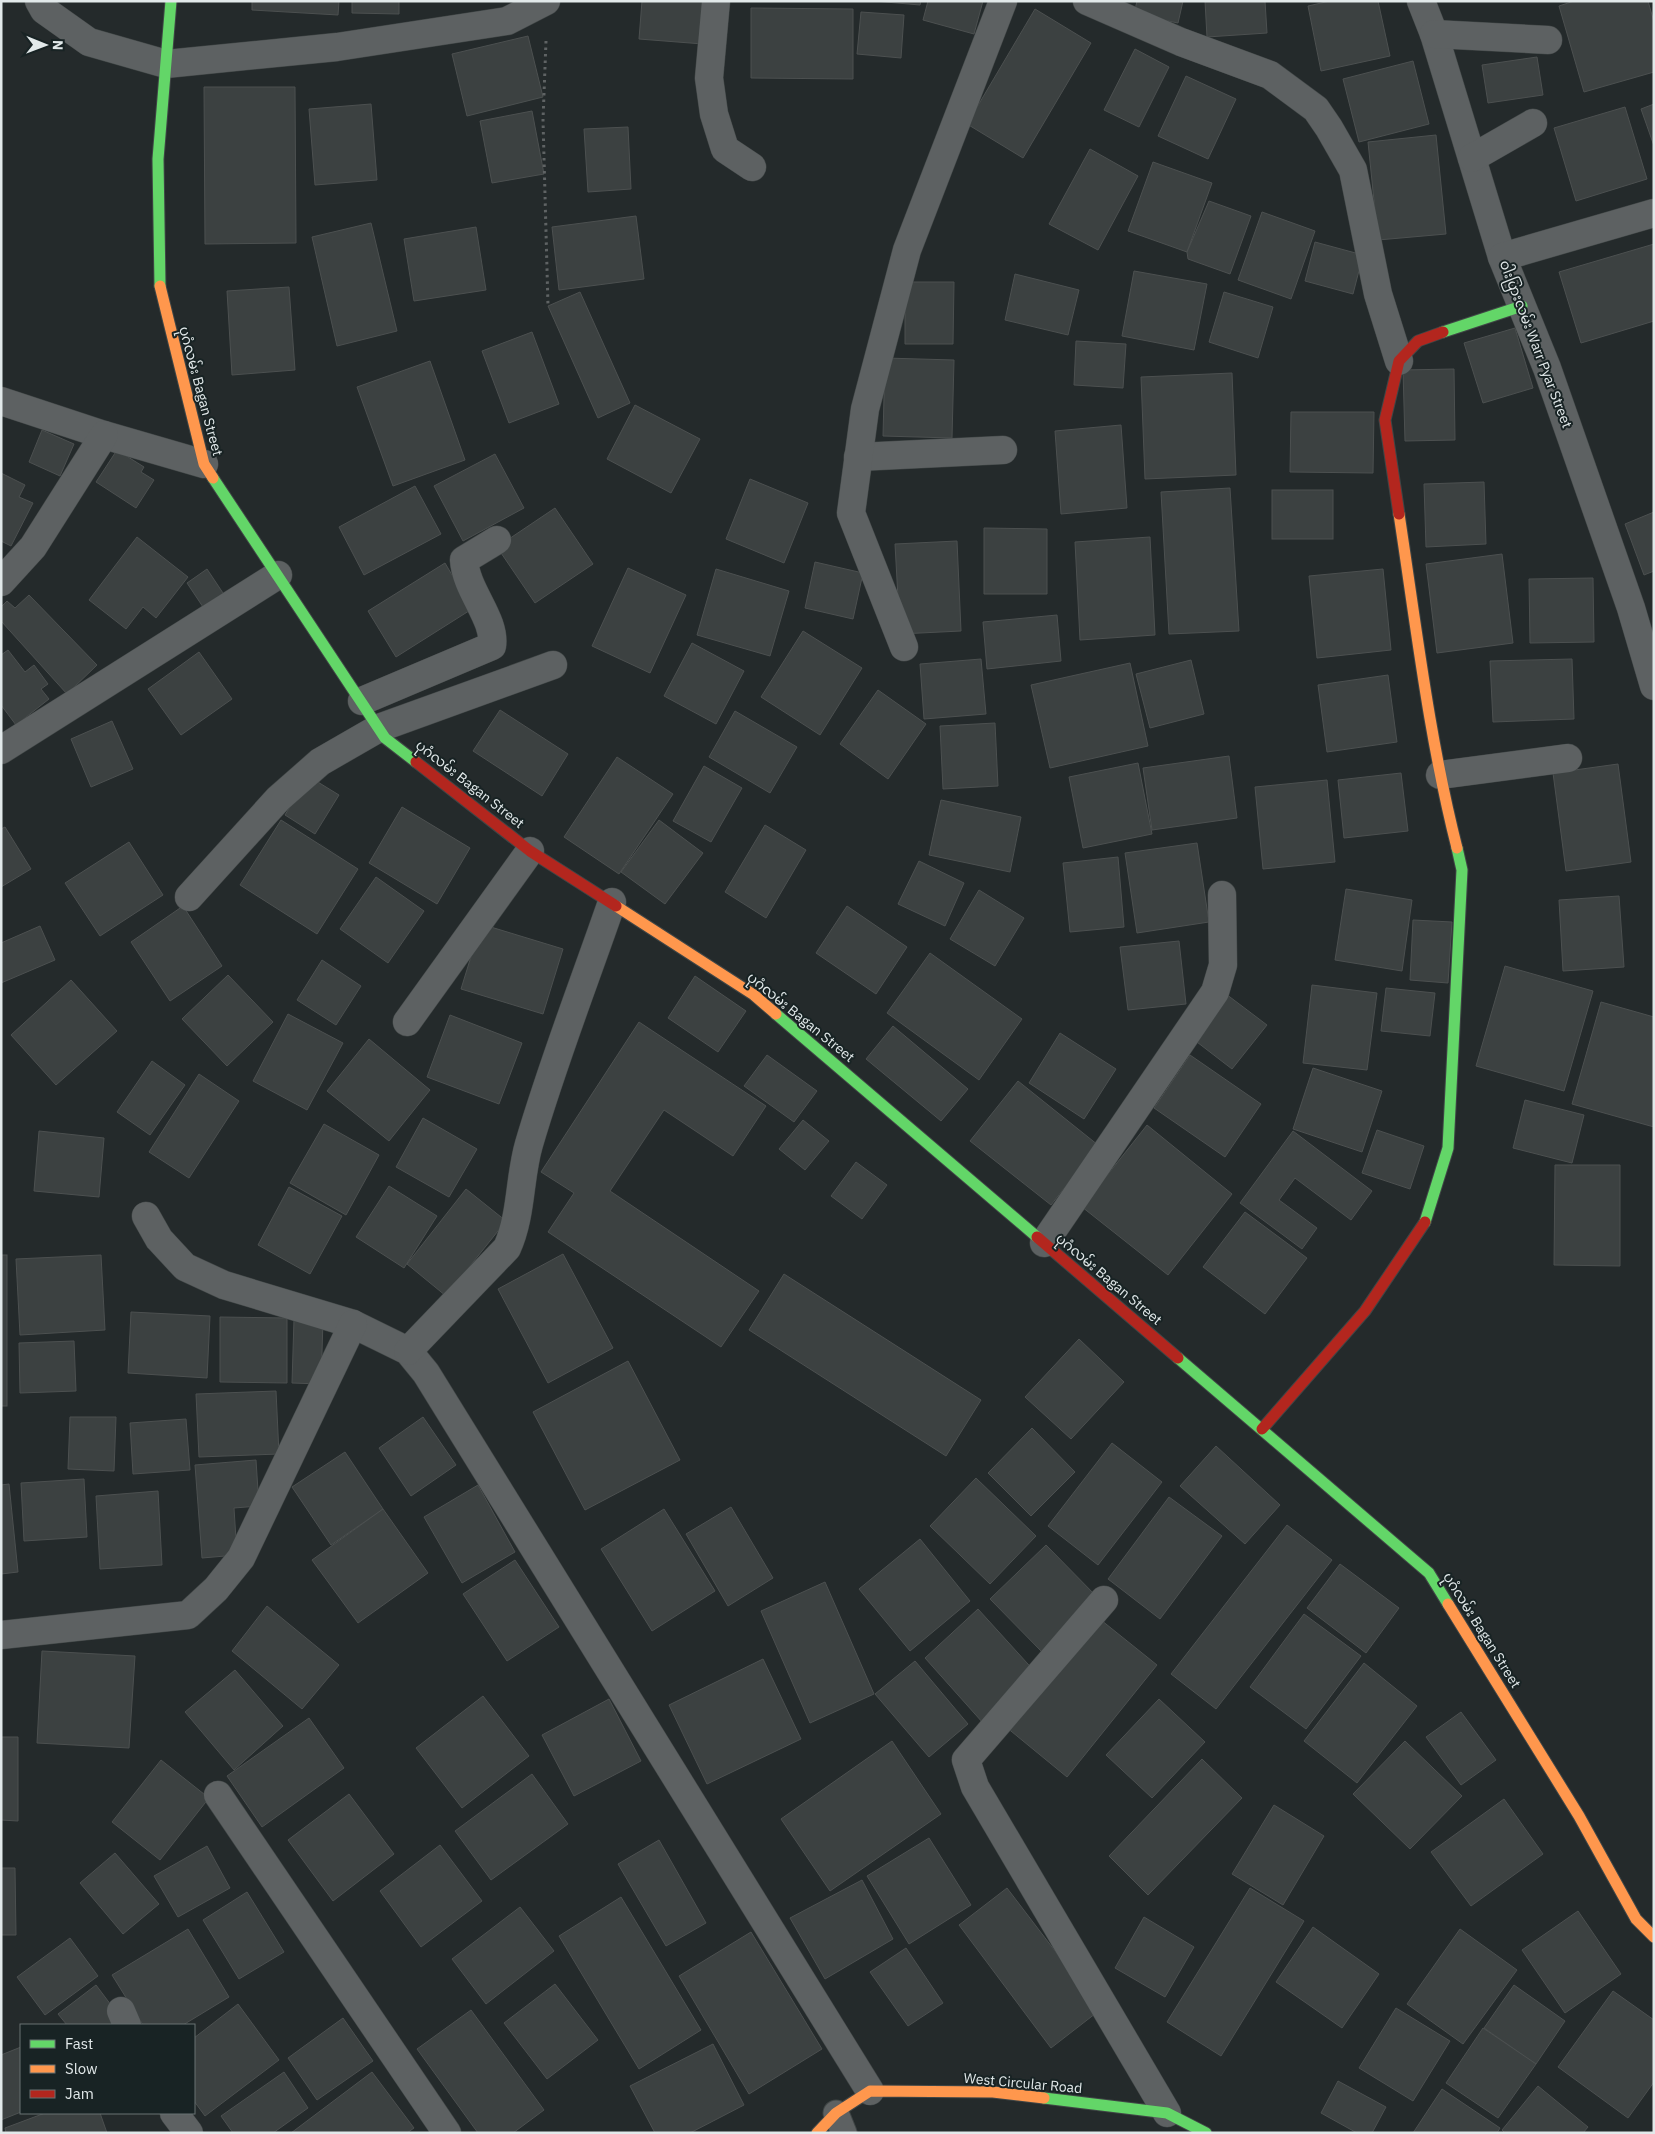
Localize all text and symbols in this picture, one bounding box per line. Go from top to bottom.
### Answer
north arrow [20,20,70,70]
text: N [49,40,67,50]
street label: ဝါးပြားလမ်း Warr Pyar Street [1493,257,1577,432]
street label: ပုဂံလမ်း Bagan Street [172,324,228,459]
street label: ပုဂံလမ်း Bagan Street [410,735,529,835]
street label: ပုဂံလမ်း Bagan Street [742,967,859,1068]
street label: ပုဂံလမ်း Bagan Street [1050,1228,1167,1331]
street label: ပုဂံလမ်း Bagan Street [1437,1568,1526,1693]
legend [20,2024,195,2114]
text: Fast [65,2034,93,2053]
text: Slow [65,2059,98,2078]
street label: West Circular Road [963,2069,1083,2097]
text: Jam [65,2084,94,2103]

